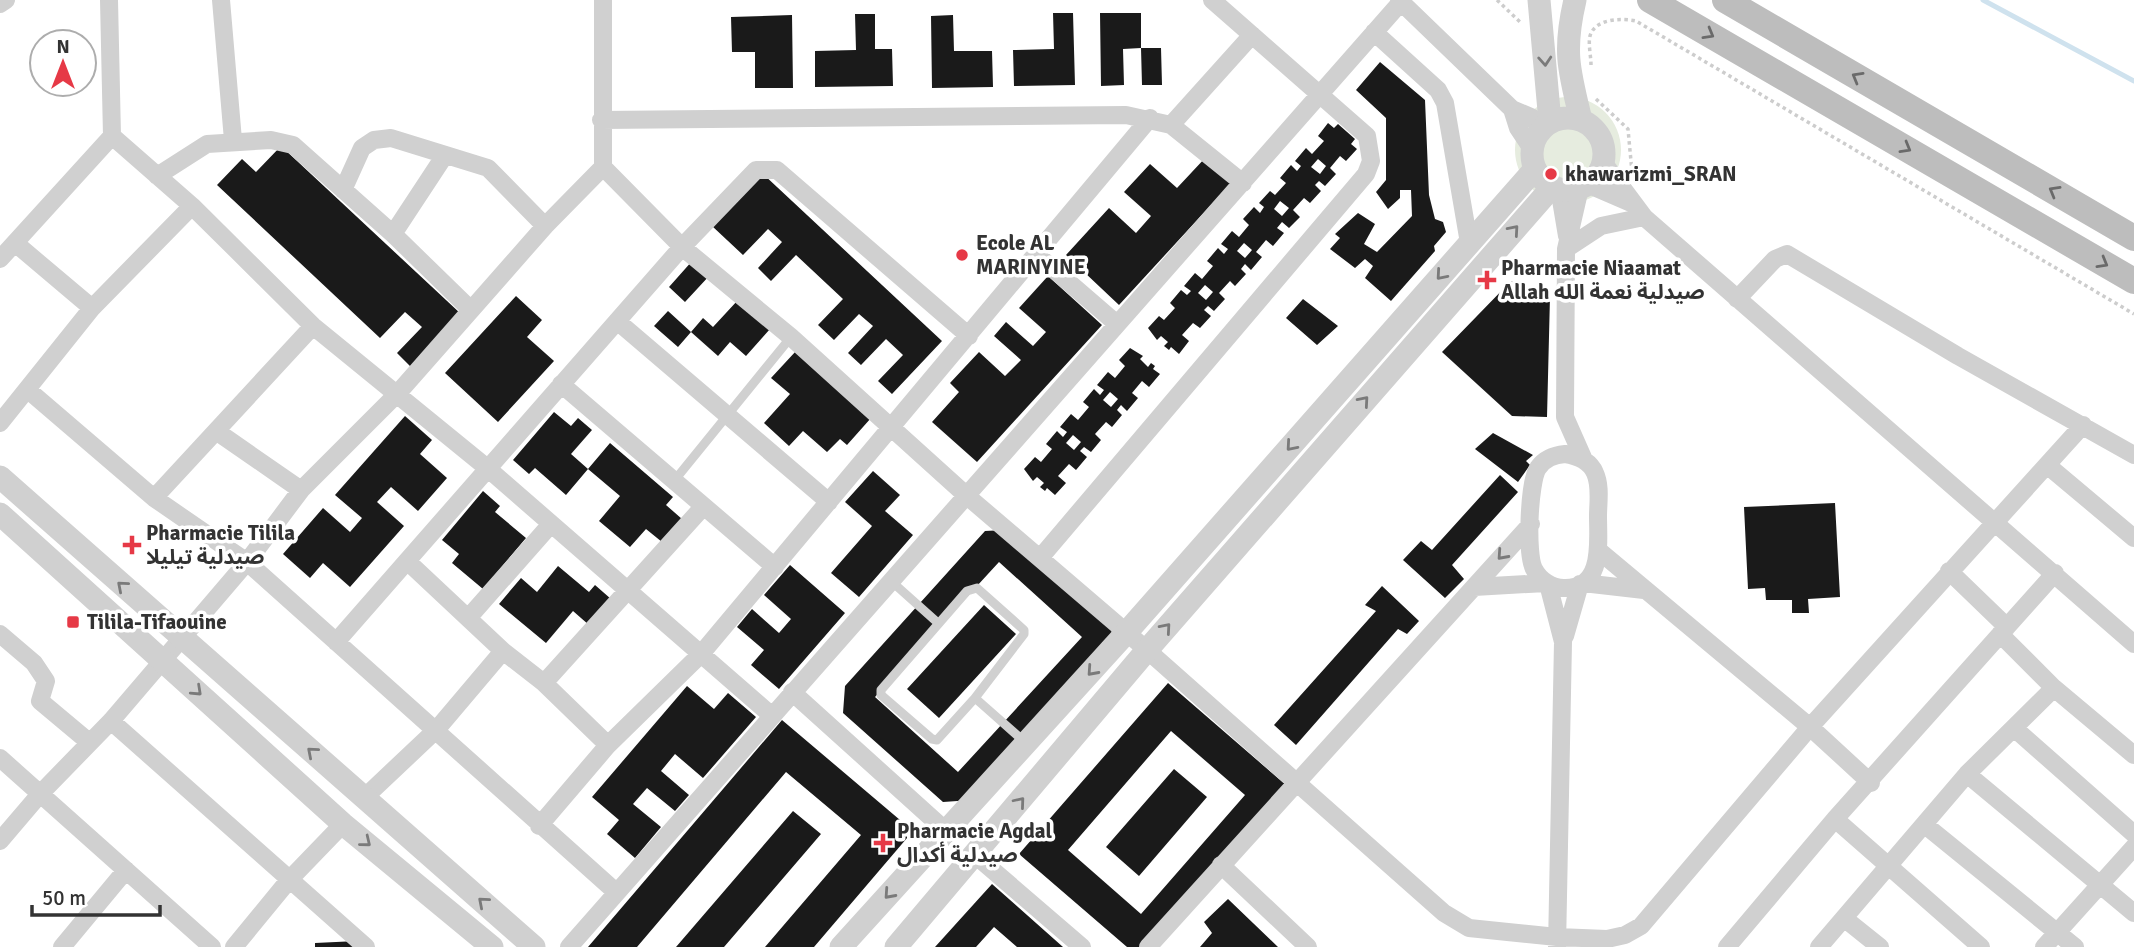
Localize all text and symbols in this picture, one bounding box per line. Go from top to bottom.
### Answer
one-way arrow [1702,26,1715,39]
north arrow [28,28,98,98]
text: N [56,35,70,59]
one-way arrow [1537,56,1552,67]
one-way arrow [1852,72,1865,85]
one-way arrow [1898,140,1911,153]
place label: khawarizmi_SRAN [1565,161,1737,187]
marker: khawarizmi_SRAN [1543,166,1559,182]
one-way arrow [2048,186,2061,199]
one-way arrow [1506,225,1518,238]
place label: Ecole AL MARINYINE [976,230,1086,280]
marker: Ecole AL MARINYINE [954,247,970,263]
place label: Pharmacie Niaamat Allah صيدلية نعمة الله [1501,255,1705,305]
one-way arrow [2095,255,2108,268]
one-way arrow [1437,267,1449,280]
marker: Pharmacie Niaamat Allah صيدلية نعمة الله [1479,272,1495,288]
one-way arrow [1356,397,1368,410]
one-way arrow [1287,438,1299,451]
place label: Pharmacie Tilila صيدلية تيليلا [146,520,295,570]
marker: Pharmacie Tilila صيدلية تيليلا [124,537,140,553]
one-way arrow [1498,547,1511,560]
one-way arrow [118,582,131,594]
place label: Tilila-Tifaouine [87,609,227,635]
marker: Tilila-Tifaouine [65,614,81,630]
one-way arrow [1158,623,1170,636]
one-way arrow [1087,663,1100,676]
one-way arrow [189,682,202,695]
one-way arrow [308,747,321,760]
one-way arrow [1012,797,1024,810]
place label: Pharmacie Agdal صيدلية أكدال [897,818,1053,868]
one-way arrow [359,834,371,847]
marker: Pharmacie Agdal صيدلية أكدال [875,835,891,851]
scale bar [32,874,159,918]
text: 50 m [42,885,86,911]
one-way arrow [885,886,897,899]
one-way arrow [478,898,491,910]

